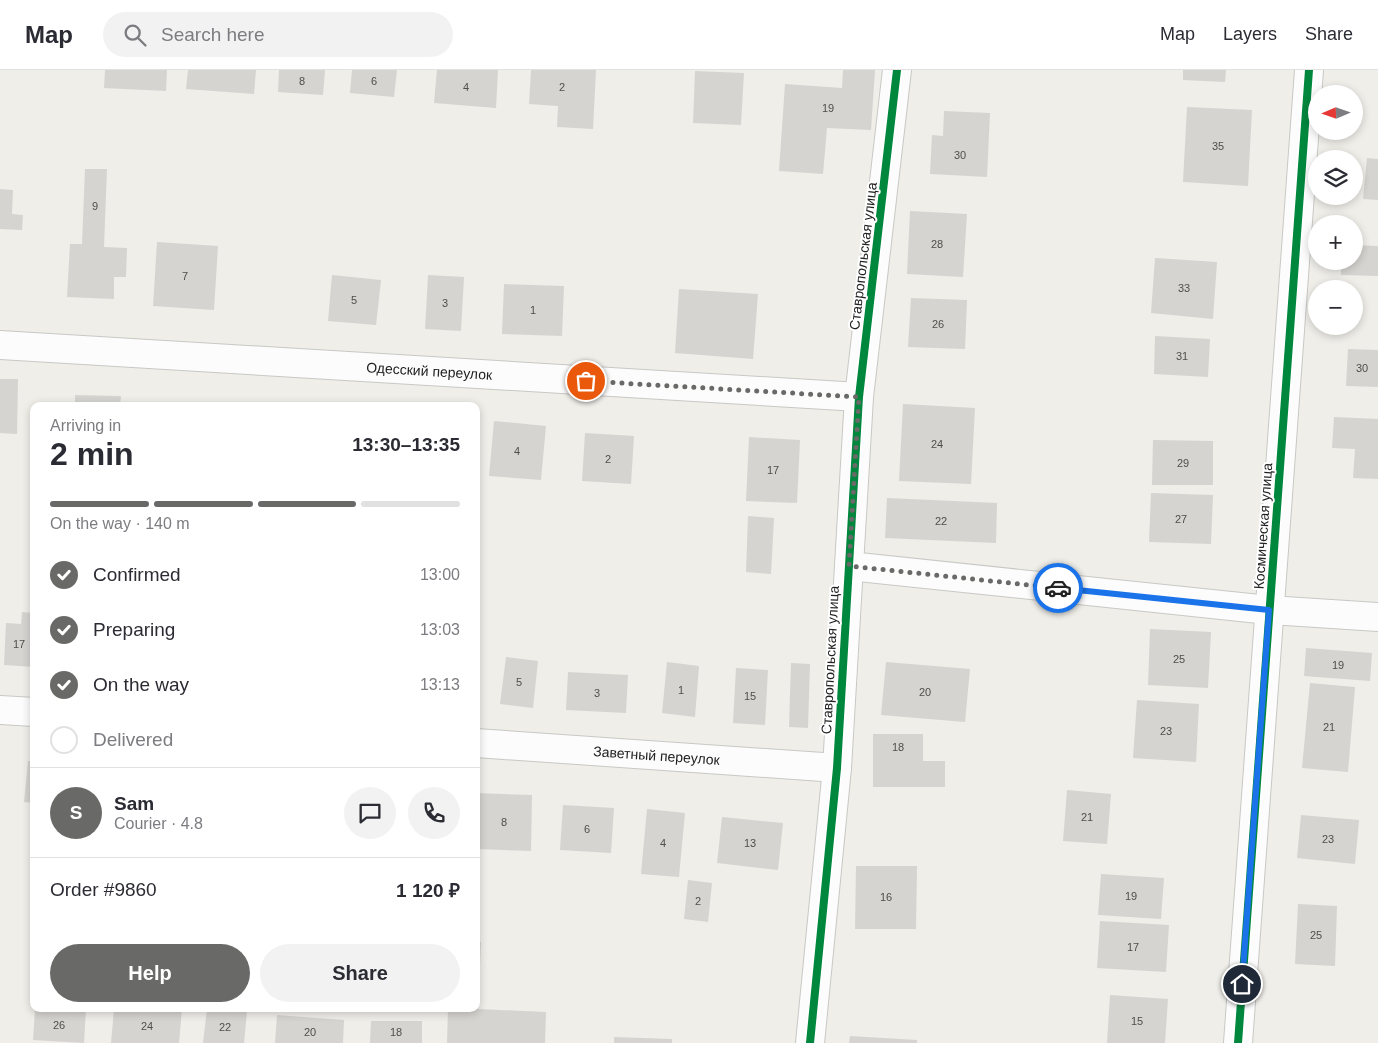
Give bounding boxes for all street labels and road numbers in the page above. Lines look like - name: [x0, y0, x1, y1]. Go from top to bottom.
- street label: Ставропольская улица: [846, 181, 880, 331]
- street label: Одесский переулок: [366, 359, 493, 383]
- street label: Космическая улица: [1251, 462, 1275, 590]
- street label: Ставропольская улица: [818, 585, 842, 735]
- street label: Заветный переулок: [593, 743, 721, 768]

